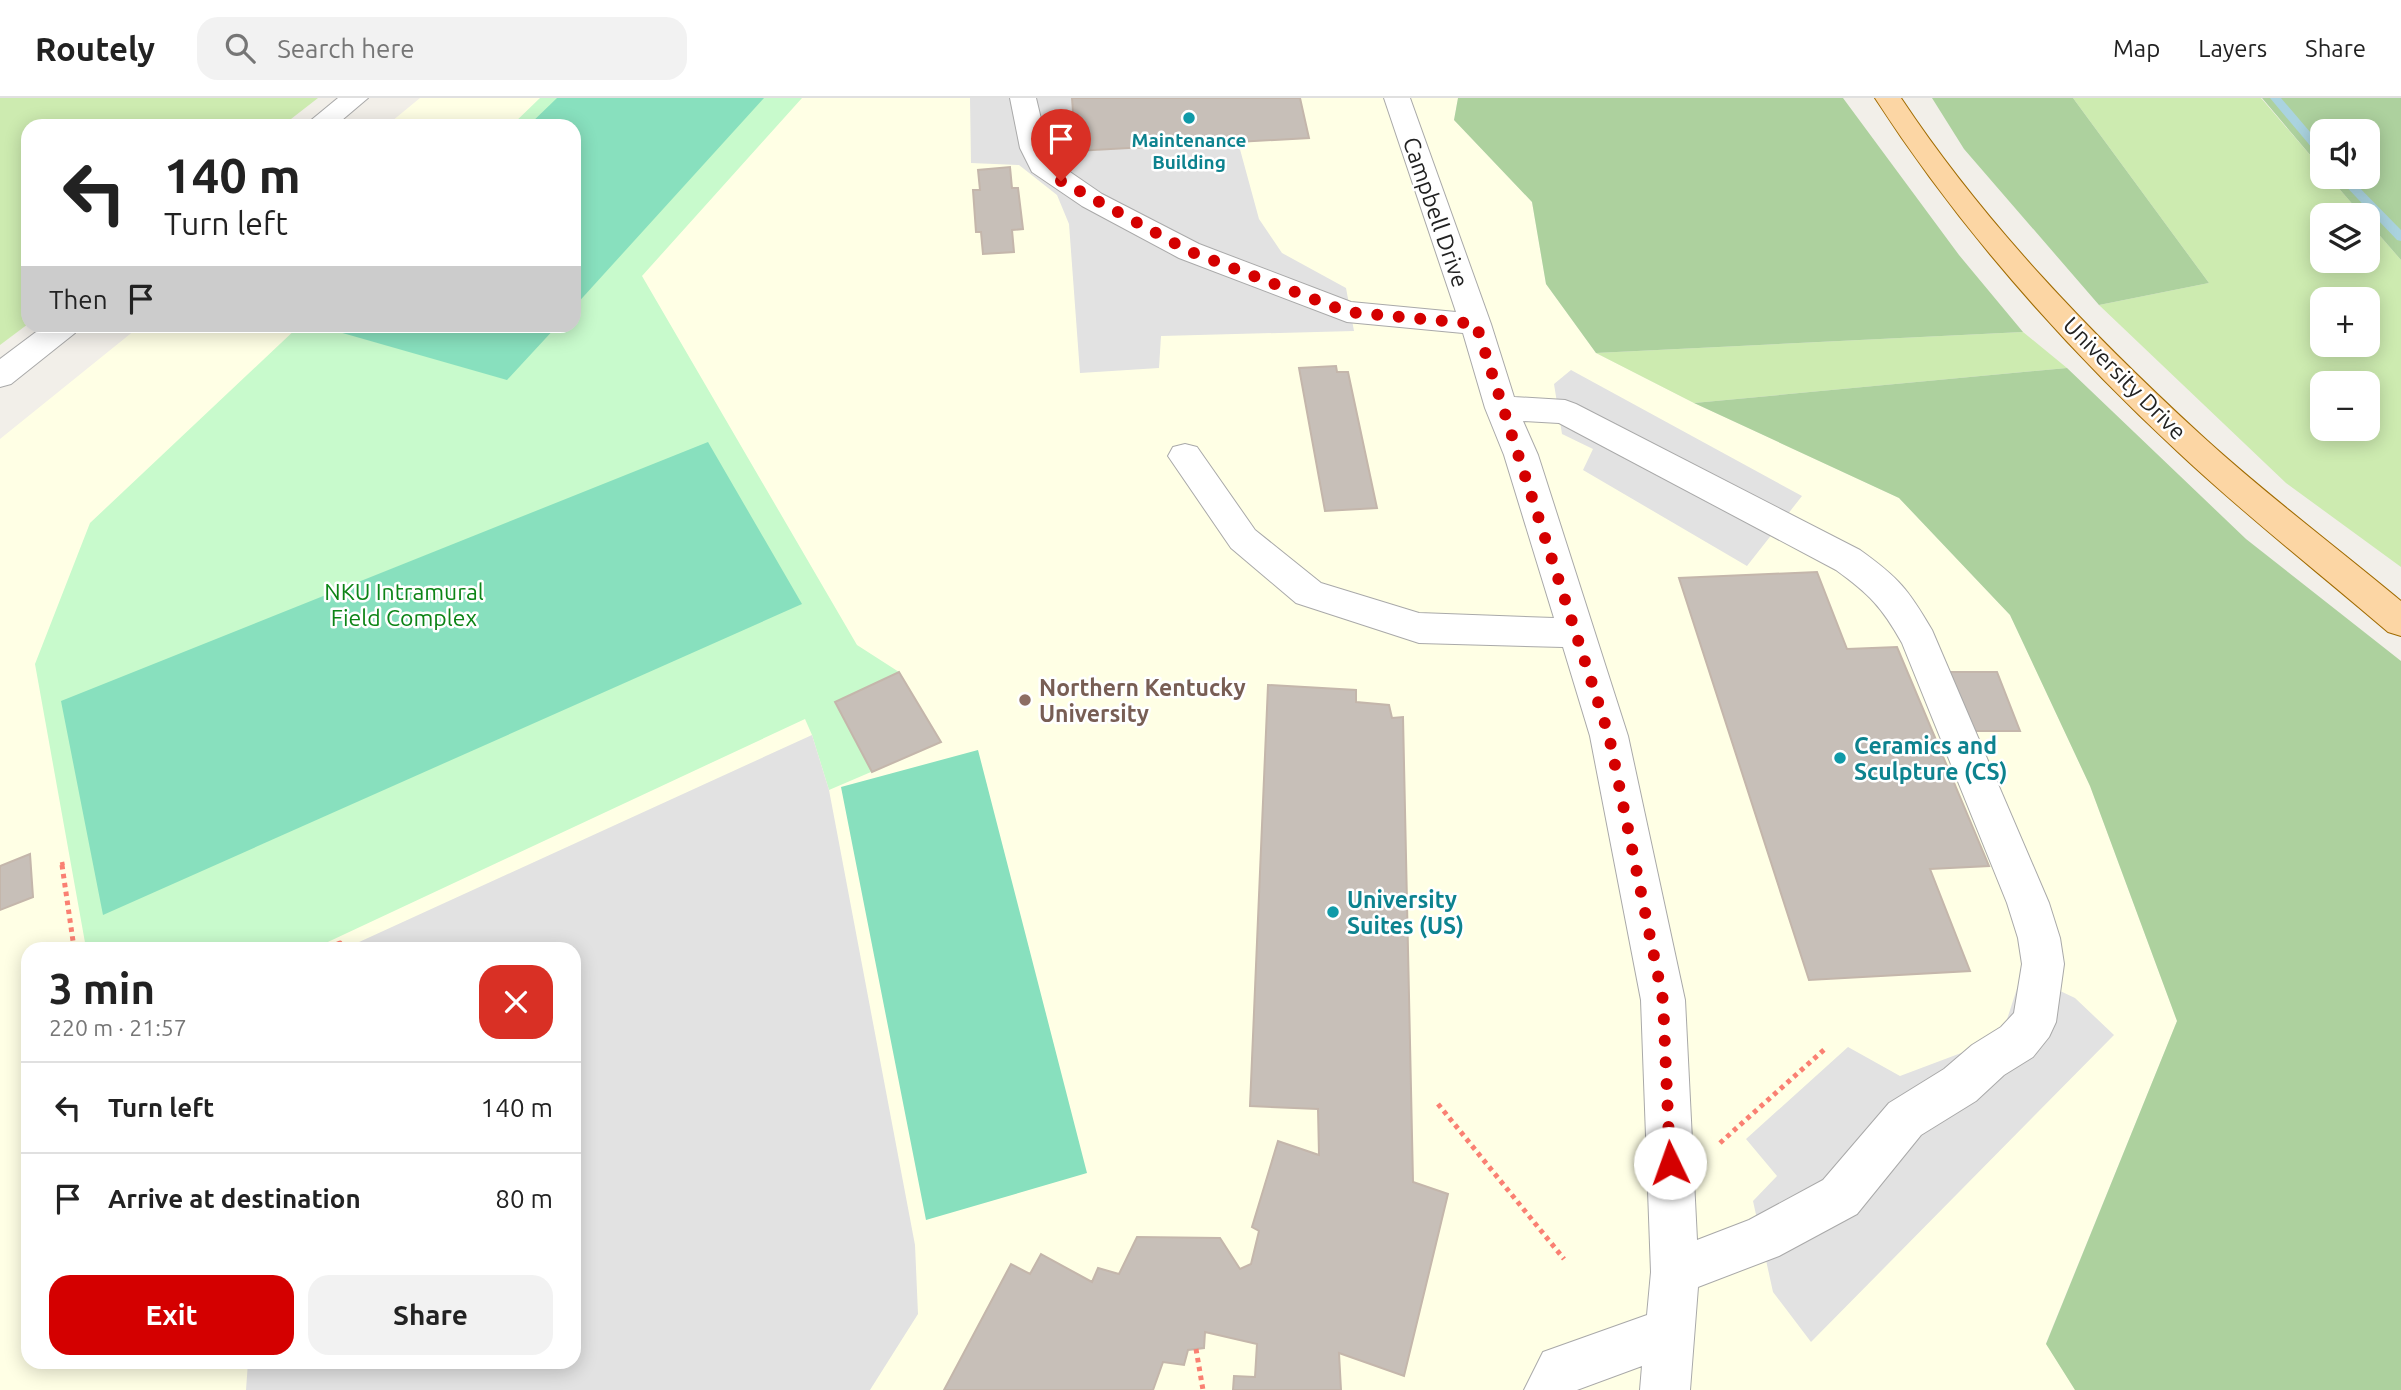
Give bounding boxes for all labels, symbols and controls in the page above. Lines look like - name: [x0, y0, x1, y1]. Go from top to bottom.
- search box: [197, 17, 687, 80]
- icon: search: [221, 29, 259, 67]
- text: Routely: [35, 30, 155, 67]
- text: Search here: [277, 34, 415, 63]
- text: Map: [2113, 35, 2160, 62]
- text: Layers: [2198, 35, 2267, 62]
- text: Share: [2305, 35, 2366, 62]
- pin: [1031, 109, 1091, 181]
- marker: Maintenance Building: [1181, 110, 1197, 126]
- map controls: [2310, 119, 2380, 441]
- button: sound: [2310, 119, 2380, 189]
- icon: arrive: [1042, 120, 1080, 158]
- place label: Maintenance Building: [1132, 129, 1247, 173]
- street label: Campbell Drive: [1399, 134, 1473, 290]
- icon: left: [49, 147, 140, 238]
- text: 140 m: [164, 147, 301, 202]
- button: layers: [2310, 203, 2380, 273]
- text: Turn left: [164, 205, 288, 241]
- icon: arrive: [122, 280, 160, 318]
- text: Then: [49, 285, 108, 314]
- button: +: [2310, 287, 2380, 357]
- street label: University Drive: [2059, 312, 2191, 444]
- button: −: [2310, 371, 2380, 441]
- park label: NKU Intramural Field Complex: [324, 579, 484, 630]
- place label: Northern Kentucky University: [1039, 675, 1246, 726]
- marker: Northern Kentucky University: [1017, 692, 1033, 708]
- place label: Ceramics and Sculpture (CS): [1854, 733, 2007, 785]
- marker: Ceramics and Sculpture (CS): [1832, 750, 1848, 766]
- place label: University Suites (US): [1347, 887, 1464, 939]
- marker: University Suites (US): [1325, 904, 1341, 920]
- text: 3 min: [49, 965, 155, 1012]
- button: close: [479, 965, 553, 1039]
- text: 220 m · 21:57: [49, 1015, 187, 1040]
- icon: left: [49, 1089, 87, 1127]
- text: Turn left: [108, 1093, 214, 1122]
- text: 140 m: [481, 1093, 553, 1122]
- position arrow: [1633, 1126, 1707, 1200]
- icon: arrive: [49, 1180, 87, 1218]
- text: Arrive at destination: [108, 1184, 361, 1213]
- text: 80 m: [495, 1184, 553, 1213]
- button: Exit: [49, 1275, 294, 1355]
- button: Share: [308, 1275, 553, 1355]

